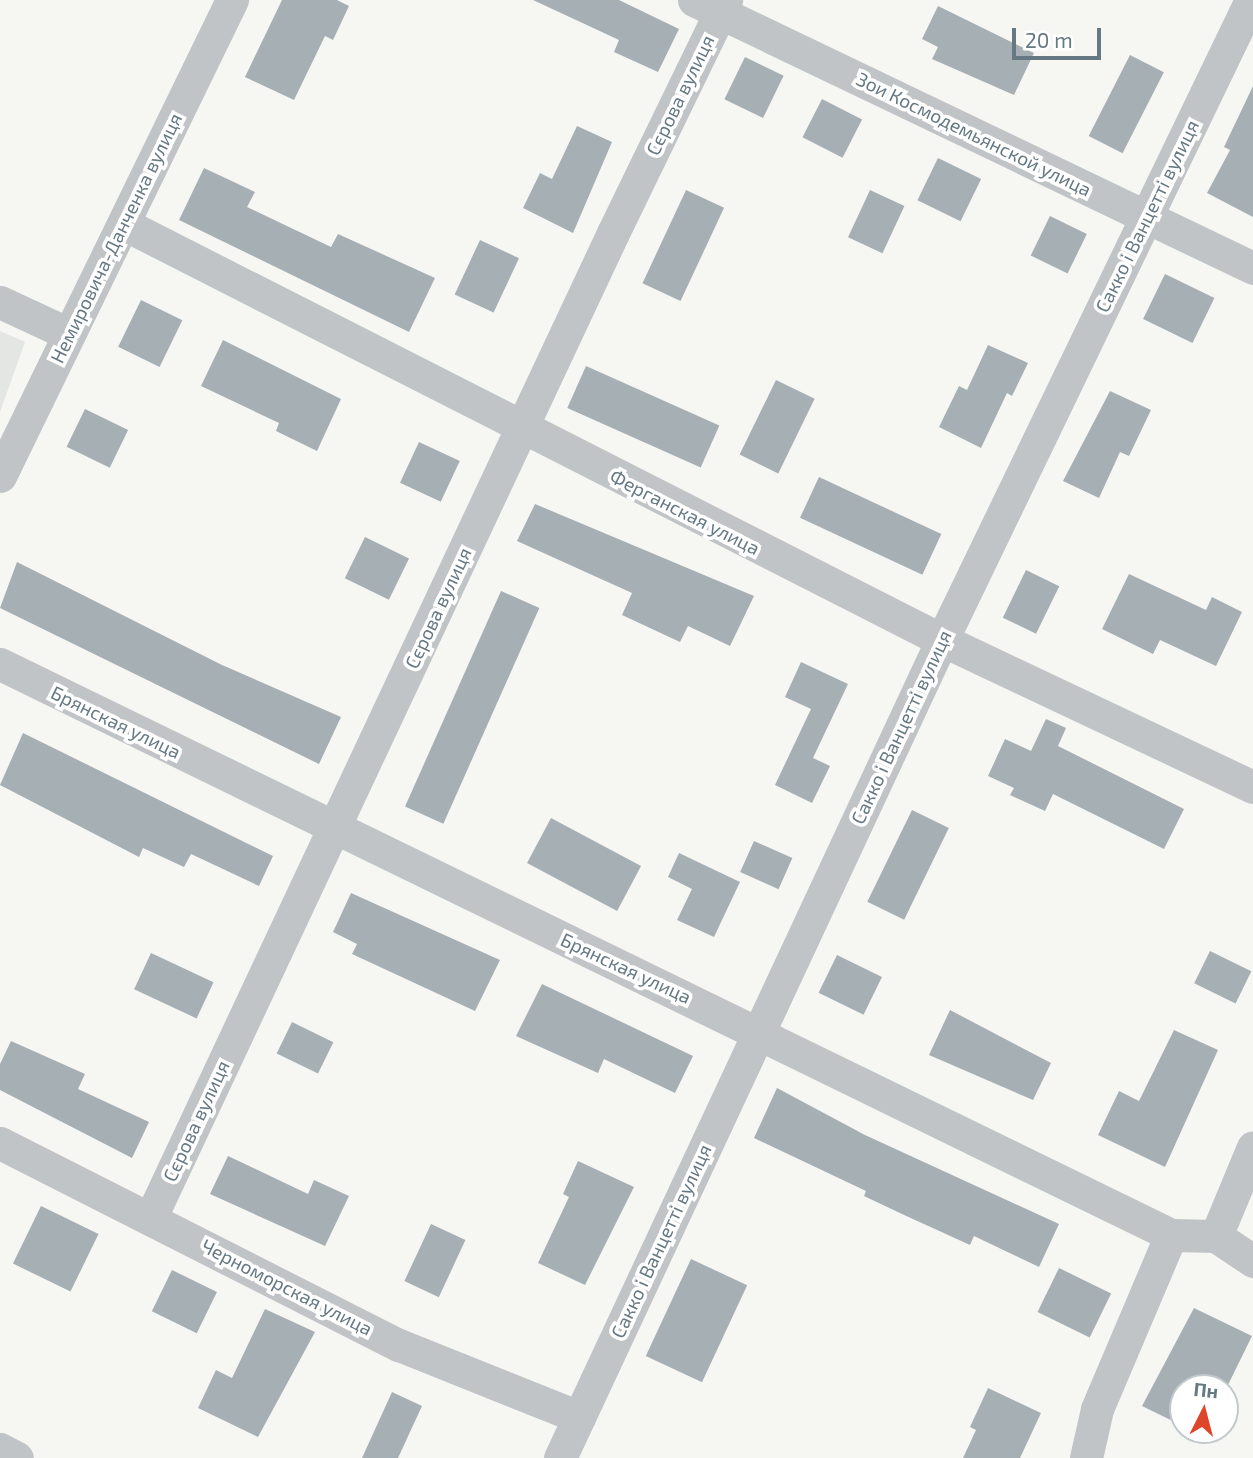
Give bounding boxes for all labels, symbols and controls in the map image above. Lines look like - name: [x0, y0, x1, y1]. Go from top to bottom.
- scale bar: [1015, 14, 1104, 58]
- text: 20 m: [1025, 27, 1073, 52]
- street label: Сєрова вулиця: [641, 31, 719, 159]
- street label: Зои Космодемьянской улица: [853, 67, 1095, 201]
- street label: Немировича-Данченка вулиця: [45, 109, 187, 367]
- street label: Сакко і Ванцетті вулиця: [1090, 116, 1204, 316]
- street label: Ферганская улица: [606, 464, 764, 560]
- street label: Сєрова вулиця: [400, 544, 476, 672]
- street label: Сакко і Ванцетті вулиця: [846, 627, 956, 827]
- street label: Брянская улица: [47, 681, 185, 763]
- street label: Брянская улица: [557, 928, 695, 1008]
- street label: Сєрова вулиця: [158, 1057, 234, 1185]
- street label: Сакко і Ванцетті вулиця: [606, 1141, 716, 1341]
- street label: Черноморская улица: [198, 1234, 376, 1340]
- north arrow: [1169, 1374, 1239, 1444]
- text: Пн: [1193, 1377, 1220, 1402]

